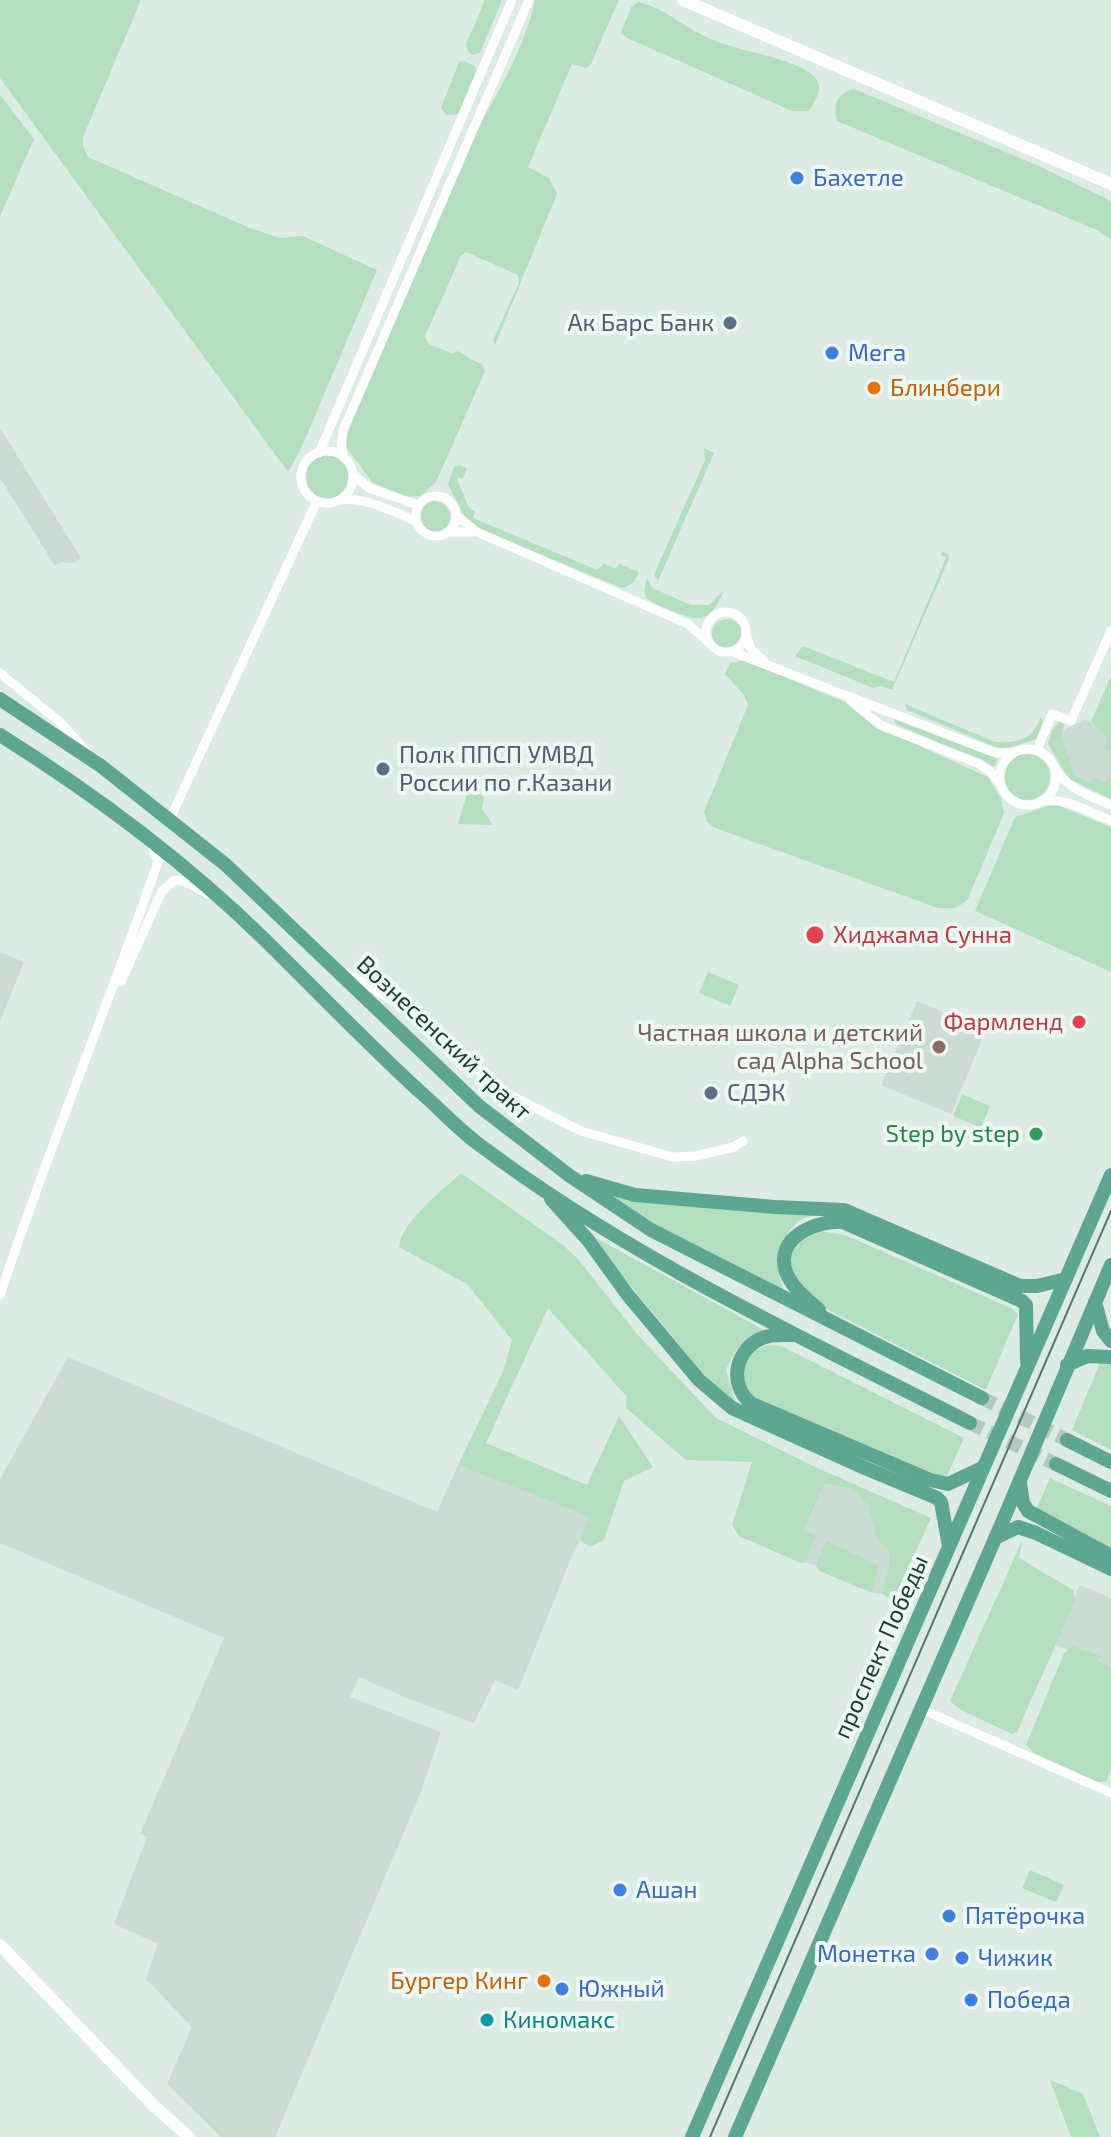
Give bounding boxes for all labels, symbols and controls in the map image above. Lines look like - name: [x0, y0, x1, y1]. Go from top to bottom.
- place label: Бахетле: [813, 164, 904, 192]
- marker: Бахетле: [788, 169, 806, 187]
- place label: Ак Барс Банк: [568, 309, 714, 337]
- marker: Ак Барс Банк: [721, 314, 739, 332]
- place label: Мега: [848, 339, 906, 367]
- marker: Мега: [823, 344, 841, 362]
- place label: Блинбери: [890, 374, 1001, 402]
- marker: Блинбери: [865, 379, 883, 397]
- place label: Полк ППСП УМВД России по г.Казани: [399, 741, 612, 797]
- marker: Полк ППСП УМВД России по г.Казани: [374, 760, 392, 778]
- place label: Хиджама Сунна: [833, 921, 1012, 949]
- marker: Хиджама Сунна: [804, 924, 826, 946]
- street label: Вознесенский тракт: [351, 950, 537, 1126]
- place label: Фармленд: [944, 1008, 1063, 1036]
- marker: Фармленд: [1070, 1013, 1088, 1031]
- place label: Частная школа и детский сад Alpha School: [638, 1019, 923, 1075]
- marker: Частная школа и детский сад Alpha School: [930, 1038, 948, 1056]
- place label: СДЭК: [727, 1079, 786, 1107]
- marker: СДЭК: [702, 1084, 720, 1102]
- place label: Step by step: [886, 1120, 1020, 1148]
- marker: Step by step: [1027, 1125, 1045, 1143]
- street label: проспект Победы: [828, 1551, 934, 1743]
- place label: Ашан: [636, 1876, 697, 1904]
- marker: Ашан: [611, 1881, 629, 1899]
- place label: Пятёрочка: [965, 1902, 1085, 1930]
- marker: Пятёрочка: [940, 1907, 958, 1925]
- place label: Монетка: [817, 1940, 916, 1968]
- place label: Чижик: [978, 1944, 1053, 1972]
- marker: Монетка: [923, 1945, 941, 1963]
- marker: Чижик: [953, 1949, 971, 1967]
- place label: Бургер Кинг: [390, 1967, 528, 1995]
- marker: Бургер Кинг: [535, 1972, 553, 1990]
- place label: Южный: [578, 1975, 665, 2003]
- marker: Южный: [553, 1980, 571, 1998]
- place label: Победа: [987, 1986, 1071, 2014]
- marker: Победа: [962, 1991, 980, 2009]
- place label: Киномакс: [503, 2006, 615, 2034]
- marker: Киномакс: [478, 2011, 496, 2029]

